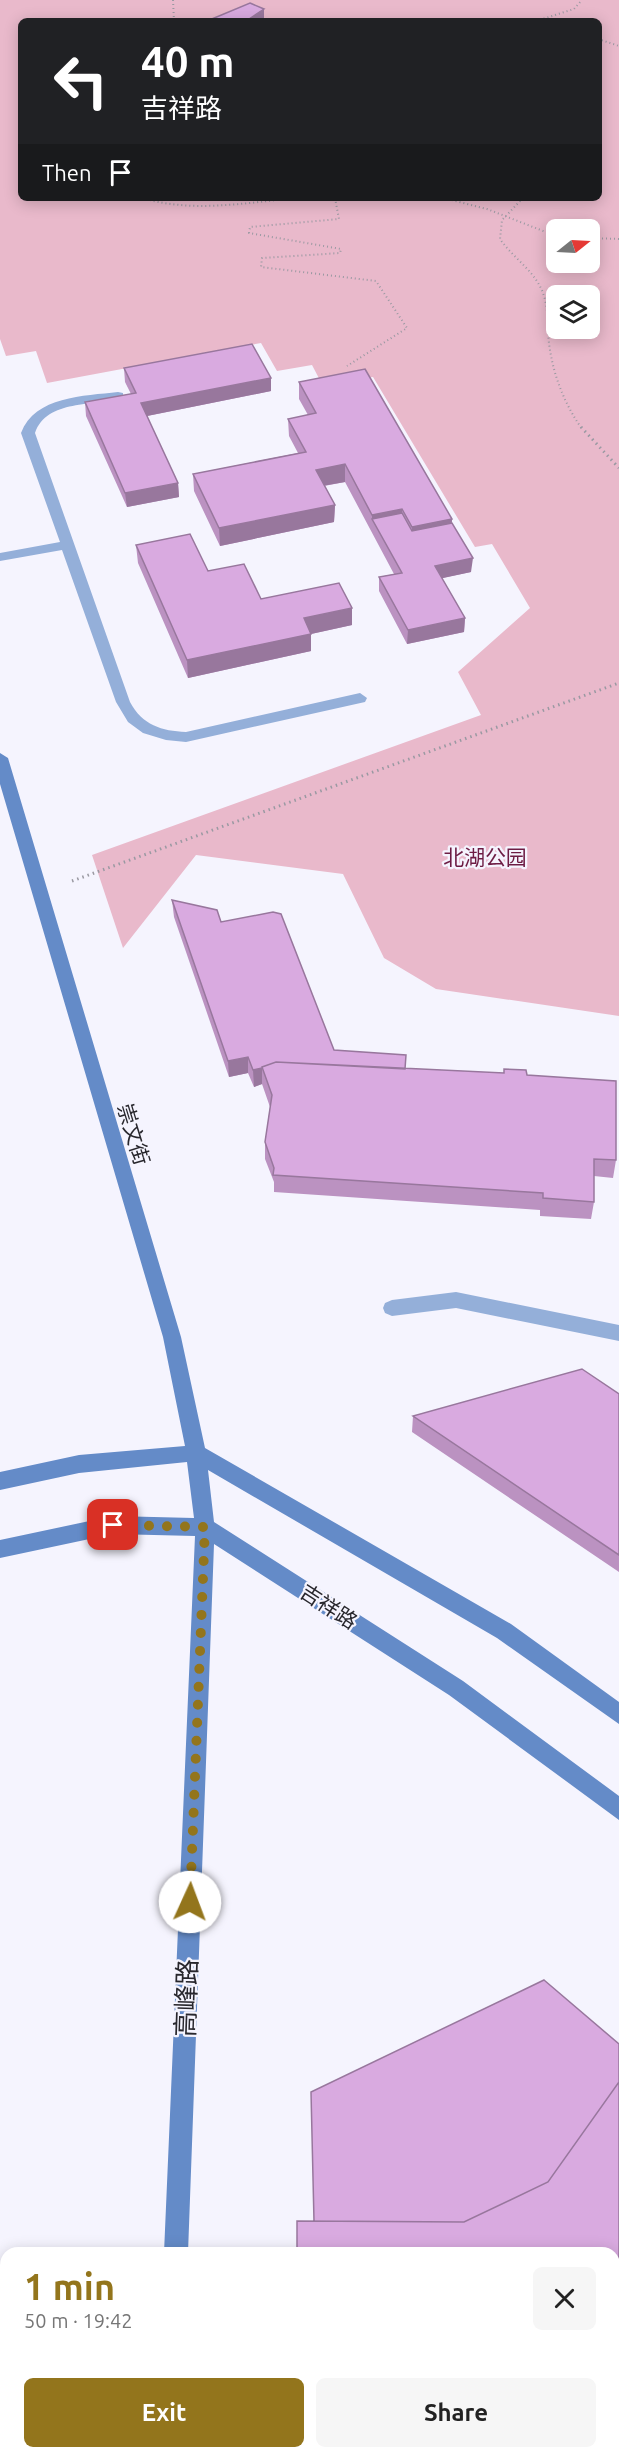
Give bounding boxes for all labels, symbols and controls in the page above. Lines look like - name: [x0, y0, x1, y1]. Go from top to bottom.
- text: 40 m: [141, 38, 235, 85]
- icon: left: [42, 42, 120, 120]
- text: 吉祥路: [141, 93, 222, 123]
- icon: arrive: [104, 156, 137, 189]
- text: Then: [42, 160, 92, 185]
- north arrow: [546, 219, 600, 273]
- map controls: [546, 219, 600, 339]
- button: layers: [546, 285, 600, 339]
- park label: 北湖公园: [443, 845, 527, 869]
- street label: 崇文街: [113, 1100, 155, 1168]
- pin: [87, 1499, 138, 1550]
- icon: arrive: [96, 1508, 129, 1541]
- street label: 吉祥路: [296, 1579, 362, 1633]
- position arrow: [158, 1870, 222, 1934]
- street label: 高峰路: [170, 1959, 202, 2037]
- text: 1 min: [24, 2266, 115, 2307]
- button: close: [533, 2267, 596, 2330]
- text: 50 m · 19:42: [24, 2309, 133, 2332]
- button: Exit: [24, 2378, 304, 2447]
- button: Share: [316, 2378, 596, 2447]

